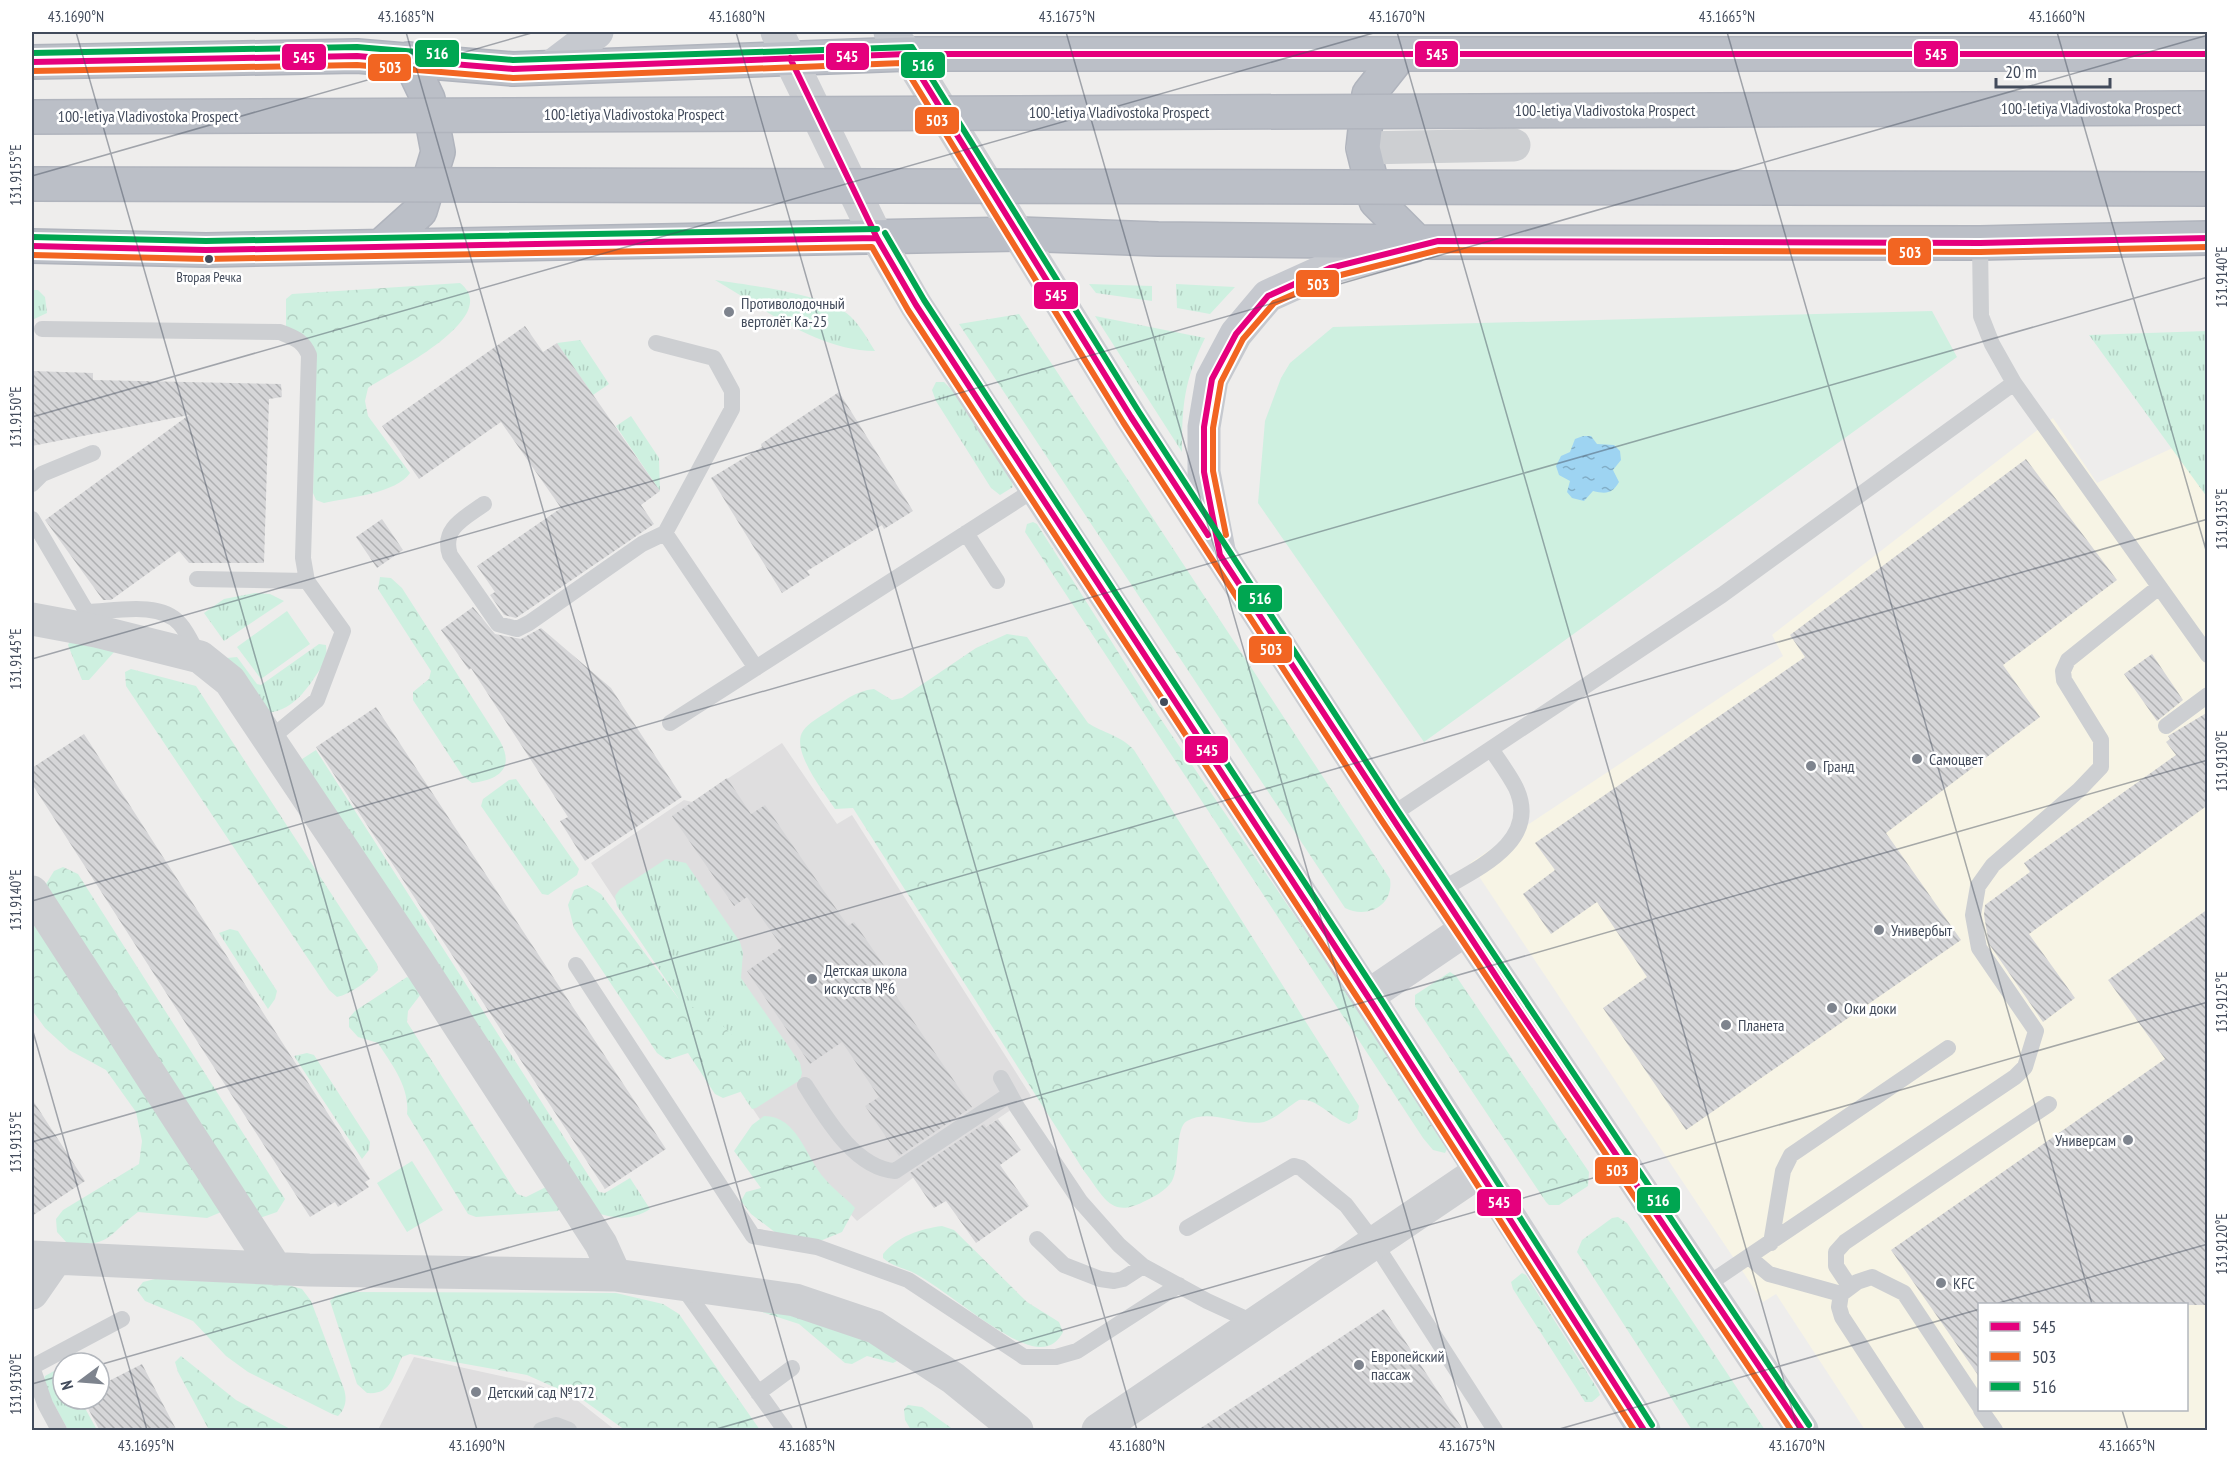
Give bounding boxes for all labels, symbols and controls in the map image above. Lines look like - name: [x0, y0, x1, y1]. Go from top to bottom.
- text: 43.1690°N: [48, 7, 104, 26]
- text: 43.1685°N: [378, 7, 434, 26]
- text: 43.1680°N: [709, 7, 765, 26]
- text: 43.1675°N: [1039, 7, 1095, 26]
- text: 43.1670°N: [1369, 7, 1425, 26]
- text: 43.1665°N: [1699, 7, 1755, 26]
- text: 43.1660°N: [2029, 7, 2085, 26]
- line badge: 516: [414, 39, 460, 68]
- line badge: 545: [1414, 40, 1459, 68]
- line badge: 545: [1913, 40, 1959, 68]
- line badge: 545: [825, 42, 870, 71]
- line badge: 545: [281, 43, 327, 71]
- text: 516: [426, 43, 449, 63]
- text: 545: [1426, 44, 1448, 64]
- text: 545: [1925, 44, 1947, 64]
- text: 545: [836, 46, 858, 66]
- text: 545: [293, 47, 315, 67]
- line badge: 516: [900, 51, 946, 79]
- scale bar: [1996, 51, 2110, 89]
- line badge: 503: [367, 53, 412, 82]
- text: 516: [912, 55, 935, 75]
- text: 503: [379, 57, 401, 77]
- text: 20 m: [2005, 60, 2037, 83]
- street label: 100-letiya Vladivostoka Prospect: [2001, 98, 2182, 118]
- street label: 100-letiya Vladivostoka Prospect: [1515, 100, 1696, 120]
- street label: 100-letiya Vladivostoka Prospect: [1029, 102, 1210, 122]
- street label: 100-letiya Vladivostoka Prospect: [544, 104, 725, 124]
- street label: 100-letiya Vladivostoka Prospect: [58, 106, 239, 126]
- line badge: 503: [914, 106, 960, 135]
- text: 503: [926, 110, 948, 130]
- text: 131.9155°E: [6, 144, 25, 206]
- line badge: 503: [1887, 237, 1932, 266]
- text: 503: [1899, 242, 1921, 262]
- text: 131.9140°E: [2212, 246, 2231, 308]
- marker: Вторая Речка: [203, 253, 215, 265]
- place label: Вторая Речка: [176, 268, 242, 286]
- line badge: 503: [1295, 269, 1340, 298]
- text: 503: [1307, 274, 1329, 294]
- line badge: 545: [1033, 281, 1079, 310]
- text: 545: [1045, 285, 1067, 305]
- place label: Противолодочный вертолёт Ка-25: [741, 293, 845, 331]
- marker: Противолодочный вертолёт Ка-25: [722, 305, 736, 319]
- text: 131.9150°E: [6, 386, 25, 448]
- text: 131.9135°E: [2212, 488, 2231, 550]
- line badge: 516: [1237, 584, 1283, 613]
- text: 516: [1249, 588, 1272, 608]
- text: 131.9145°E: [6, 628, 25, 690]
- line badge: 503: [1248, 635, 1293, 664]
- text: 503: [1260, 639, 1282, 659]
- unlabelled marker: [1158, 696, 1170, 708]
- text: 131.9130°E: [2212, 730, 2231, 792]
- line badge: 545: [1184, 735, 1229, 764]
- text: 545: [1196, 740, 1218, 760]
- place label: Самоцвет: [1929, 749, 1984, 769]
- marker: Самоцвет: [1910, 752, 1924, 766]
- place label: Гранд: [1823, 756, 1855, 776]
- marker: Гранд: [1804, 759, 1818, 773]
- text: 131.9140°E: [6, 869, 25, 931]
- place label: Универбыт: [1891, 920, 1953, 940]
- marker: Универбыт: [1872, 923, 1886, 937]
- place label: Детская школа искусств №6: [824, 960, 907, 998]
- text: 131.9125°E: [2212, 971, 2231, 1033]
- marker: Детская школа искусств №6: [805, 972, 819, 986]
- place label: Оки доки: [1844, 998, 1897, 1018]
- marker: Оки доки: [1825, 1001, 1839, 1015]
- place label: Планета: [1738, 1015, 1784, 1035]
- marker: Планета: [1719, 1018, 1733, 1032]
- text: 131.9135°E: [6, 1111, 25, 1173]
- place label: Универсам: [2055, 1130, 2116, 1150]
- marker: Универсам: [2121, 1133, 2135, 1147]
- line badge: 503: [1594, 1156, 1639, 1185]
- text: 503: [1606, 1160, 1628, 1180]
- line badge: 516: [1636, 1186, 1681, 1214]
- line badge: 545: [1476, 1188, 1522, 1217]
- text: 516: [1647, 1190, 1670, 1210]
- text: 545: [1488, 1192, 1510, 1212]
- text: 131.9120°E: [2212, 1213, 2231, 1275]
- place label: KFC: [1953, 1273, 1975, 1293]
- marker: KFC: [1934, 1276, 1948, 1290]
- legend: [1978, 1303, 2188, 1411]
- text: 545: [2032, 1315, 2056, 1338]
- text: 503: [2032, 1345, 2056, 1368]
- place label: Европейский пассаж: [1371, 1346, 1445, 1384]
- north arrow: [51, 1351, 111, 1411]
- text: 131.9130°E: [6, 1353, 25, 1415]
- marker: Европейский пассаж: [1352, 1358, 1366, 1372]
- text: 516: [2032, 1375, 2056, 1398]
- text: N: [56, 1378, 77, 1392]
- place label: Детский сад №172: [488, 1382, 595, 1402]
- marker: Детский сад №172: [469, 1385, 483, 1399]
- text: 43.1695°N: [118, 1436, 174, 1455]
- text: 43.1690°N: [449, 1436, 505, 1455]
- text: 43.1685°N: [779, 1436, 835, 1455]
- text: 43.1680°N: [1109, 1436, 1165, 1455]
- text: 43.1675°N: [1439, 1436, 1495, 1455]
- text: 43.1670°N: [1769, 1436, 1825, 1455]
- text: 43.1665°N: [2099, 1436, 2155, 1455]

